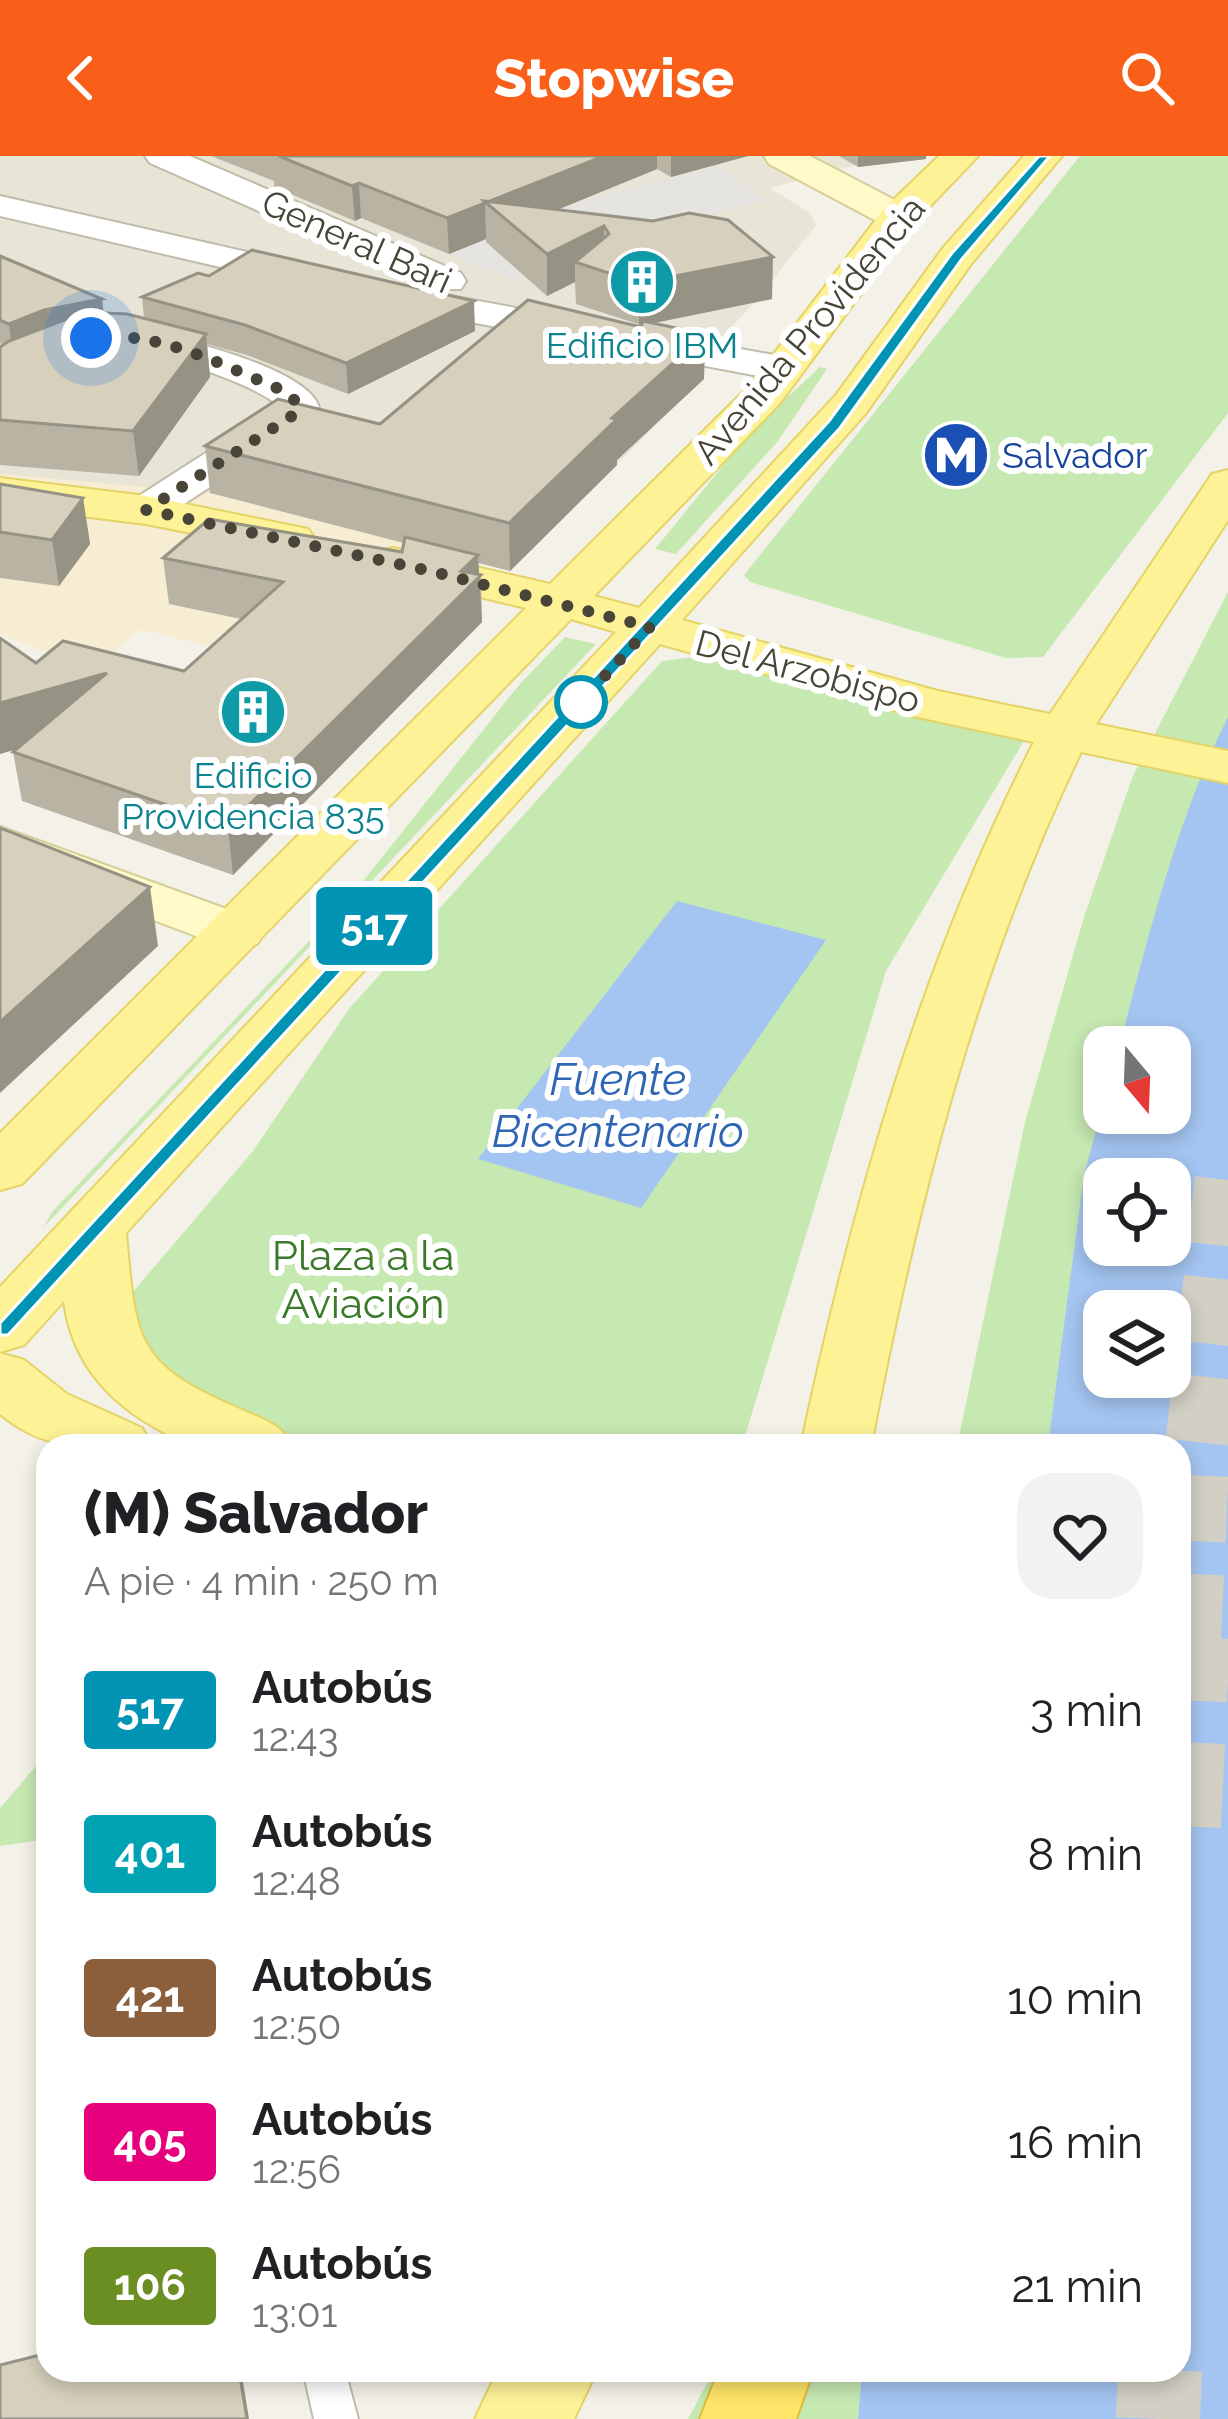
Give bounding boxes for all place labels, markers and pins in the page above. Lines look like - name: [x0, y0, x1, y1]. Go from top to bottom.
- building icon: Edificio IBM: [607, 247, 677, 317]
- place label: Edificio IBM: [546, 324, 738, 366]
- metro station icon: Salvador: [921, 420, 991, 490]
- place label: Salvador: [1002, 434, 1148, 476]
- building icon: Edificio Providencia 835: [218, 677, 288, 747]
- unlabelled marker: [556, 677, 606, 727]
- place label: Edificio Providencia 835: [121, 754, 385, 837]

